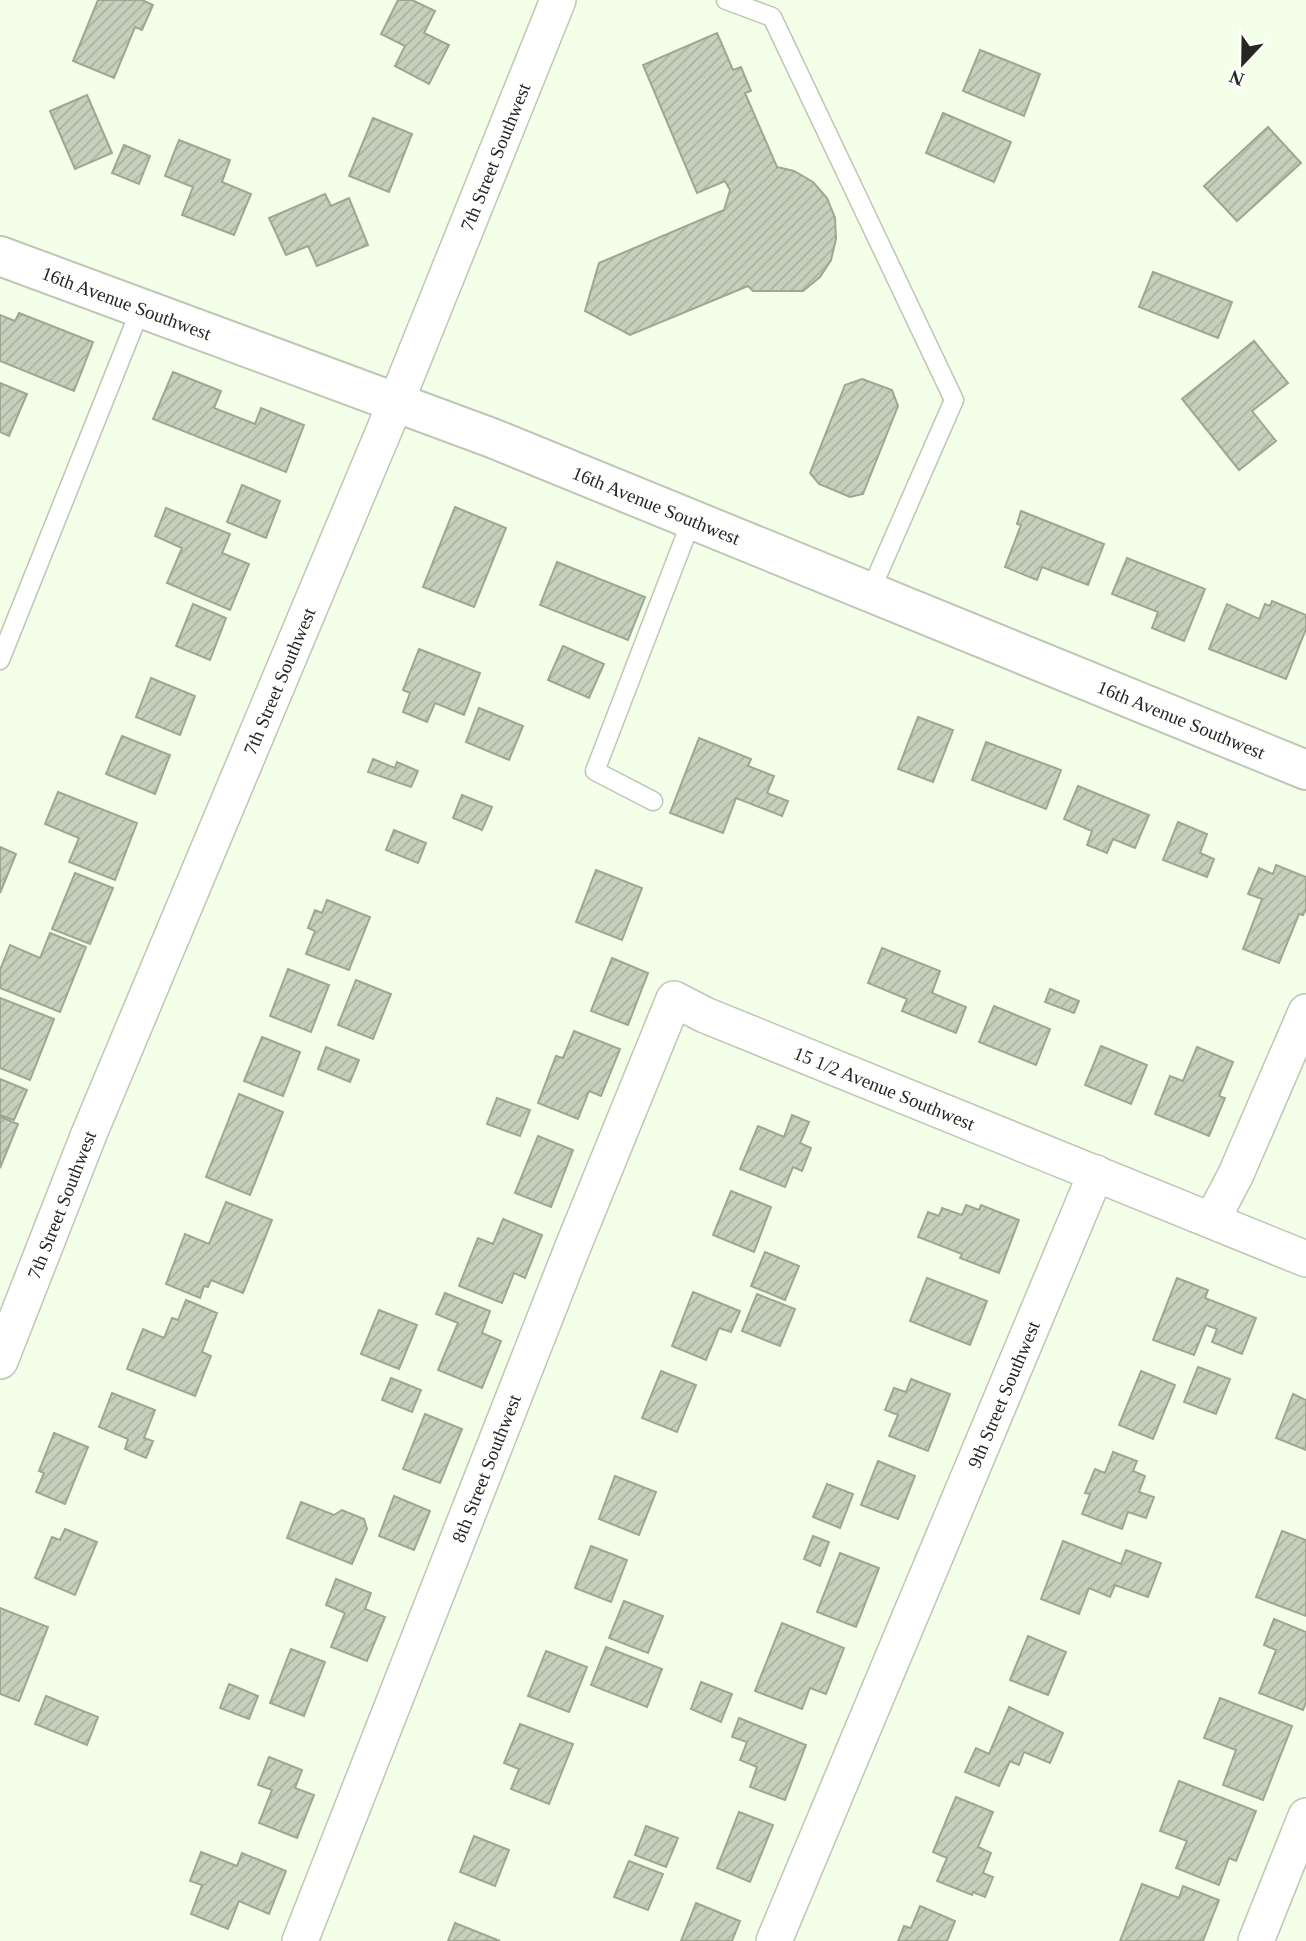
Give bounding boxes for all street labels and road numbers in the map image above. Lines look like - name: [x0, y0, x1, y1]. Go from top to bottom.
- street label: 7th Street Southwest: [456, 79, 535, 234]
- street label: 16th Avenue Southwest: [39, 262, 215, 344]
- street label: 16th Avenue Southwest: [569, 462, 744, 549]
- street label: 7th Street Southwest: [239, 604, 320, 758]
- street label: 16th Avenue Southwest: [1094, 676, 1269, 763]
- street label: 15 1/2 Avenue Southwest: [791, 1042, 978, 1135]
- street label: 7th Street Southwest: [23, 1127, 101, 1282]
- street label: 9th Street Southwest: [964, 1317, 1044, 1471]
- street label: 8th Street Southwest: [448, 1391, 525, 1545]

